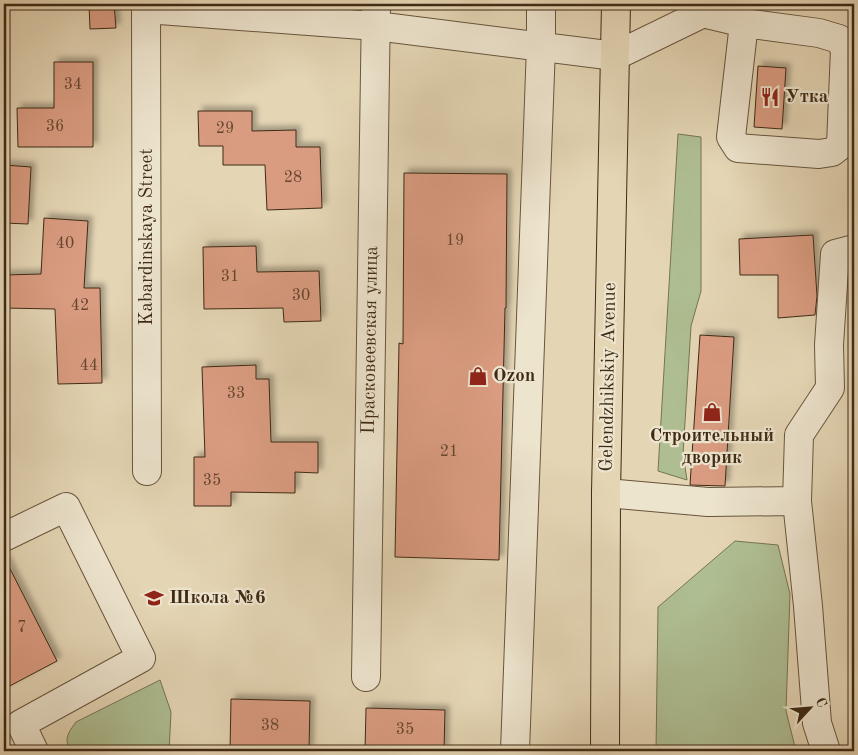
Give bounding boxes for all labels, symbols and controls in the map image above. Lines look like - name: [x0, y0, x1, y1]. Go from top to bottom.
- house number: 34: [64, 77, 82, 93]
- restaurant icon: Утка: [759, 86, 781, 108]
- place label: Утка: [785, 88, 829, 107]
- house number: 36: [46, 119, 64, 135]
- house number: 29: [216, 121, 234, 137]
- street label: Kabardinskaya Street: [138, 148, 157, 326]
- house number: 28: [284, 170, 302, 186]
- house number: 19: [446, 233, 464, 249]
- house number: 40: [56, 236, 74, 252]
- street label: Прасковеевская улица: [360, 245, 382, 434]
- house number: 31: [221, 269, 239, 285]
- street label: Gelendzhikskiy Avenue: [598, 282, 620, 472]
- house number: 30: [292, 288, 310, 304]
- house number: 42: [71, 298, 89, 314]
- house number: 44: [80, 358, 98, 374]
- shop icon: Ozon: [467, 365, 489, 387]
- place label: Ozon: [493, 367, 535, 386]
- house number: 33: [227, 386, 245, 402]
- shop icon: Строительный дворик: [701, 401, 723, 423]
- place label: Строительный дворик: [650, 427, 774, 468]
- house number: 21: [440, 444, 458, 460]
- house number: 35: [203, 473, 221, 489]
- school or university icon: Школа №6: [143, 587, 165, 609]
- place label: Школа №6: [169, 589, 266, 608]
- house number: 7: [17, 620, 27, 636]
- north arrow: [786, 682, 836, 732]
- text: С: [812, 696, 829, 710]
- house number: 38: [261, 718, 279, 734]
- house number: 35: [396, 722, 414, 738]

